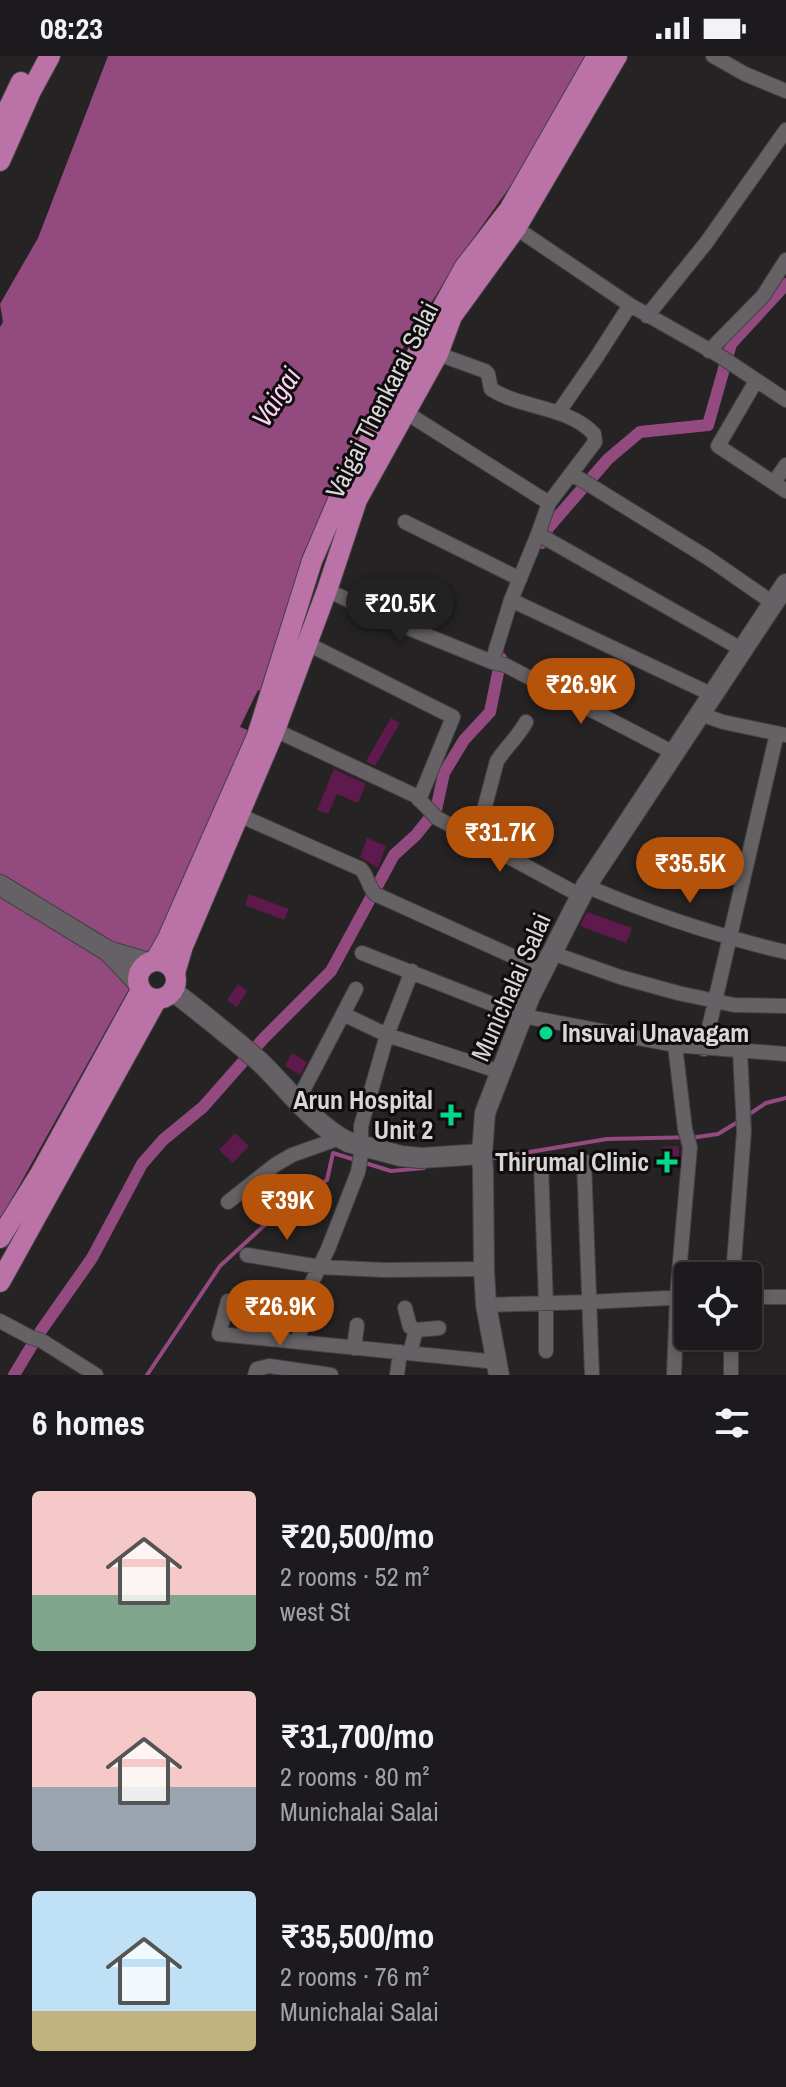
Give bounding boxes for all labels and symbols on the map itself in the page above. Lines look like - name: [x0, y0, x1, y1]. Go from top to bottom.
- street label: Vaigai Thenkarai Salai: [317, 296, 446, 504]
- water label: Vaigai: [243, 359, 310, 434]
- pin: ₹20.5K: [335, 577, 465, 645]
- pin: ₹26.9K: [516, 658, 646, 726]
- pin: ₹31.7K: [435, 806, 565, 874]
- pin: ₹35.5K: [625, 837, 755, 905]
- street label: Munichalai Salai: [462, 907, 559, 1066]
- place label: Insuvai Unavagam: [562, 1015, 749, 1050]
- marker: Insuvai Unavagam: [537, 1024, 555, 1042]
- place label: Arun Hospital Unit 2: [293, 1082, 433, 1147]
- marker: Arun Hospital Unit 2: [440, 1104, 462, 1126]
- place label: Thirumal Clinic: [495, 1144, 649, 1179]
- marker: Thirumal Clinic: [656, 1151, 678, 1173]
- pin: ₹39K: [240, 1174, 334, 1242]
- pin: ₹26.9K: [215, 1280, 345, 1348]

